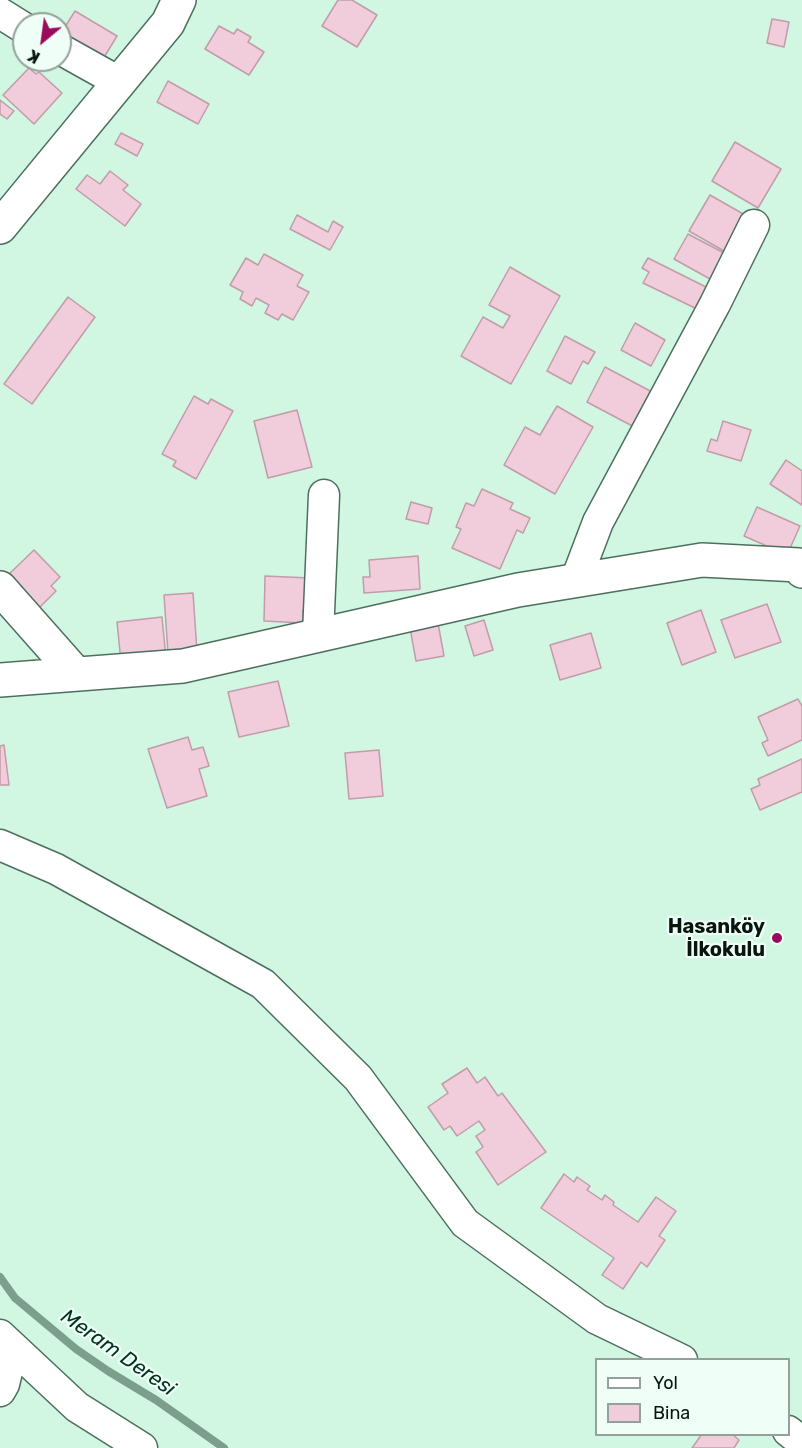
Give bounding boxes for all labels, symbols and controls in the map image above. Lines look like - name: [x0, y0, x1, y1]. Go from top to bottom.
- north arrow: [12, 12, 72, 72]
- text: K: [25, 46, 43, 67]
- place label: Hasanköy İlkokulu: [668, 915, 765, 962]
- marker: Hasanköy İlkokulu: [770, 931, 784, 945]
- water label: Meram Deresi: [56, 1304, 180, 1402]
- legend: [595, 1358, 790, 1436]
- text: Yol: [653, 1372, 678, 1394]
- text: Bina: [653, 1402, 690, 1424]

